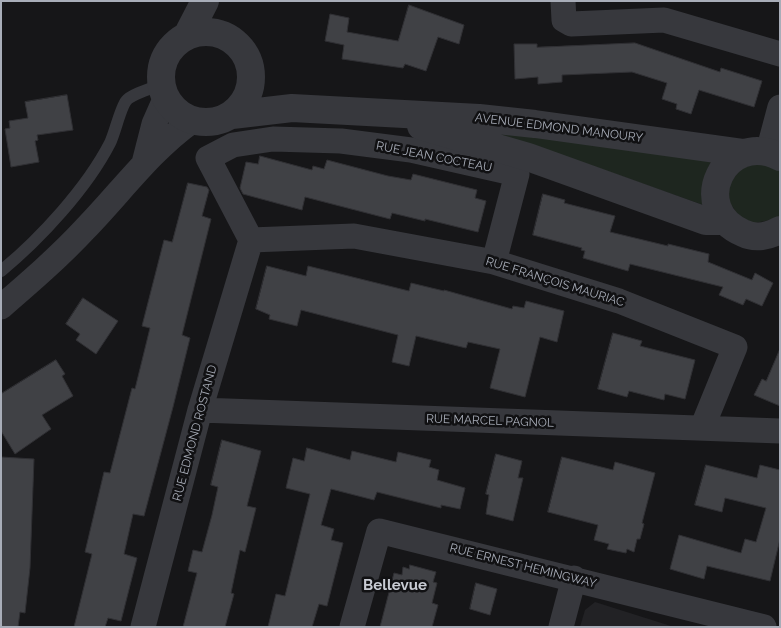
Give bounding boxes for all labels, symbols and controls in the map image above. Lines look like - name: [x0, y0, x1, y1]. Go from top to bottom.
- street label: AVENUE EDMOND MANOURY: [474, 111, 644, 145]
- street label: RUE JEAN COCTEAU: [375, 139, 493, 175]
- street label: RUE FRANÇOIS MAURIAC: [484, 254, 626, 310]
- street label: RUE EDMOND ROSTAND: [170, 363, 220, 503]
- street label: RUE MARCEL PAGNOL: [426, 412, 554, 430]
- street label: RUE ERNEST HEMINGWAY: [448, 541, 598, 591]
- district label: Bellevue: [363, 576, 427, 594]

